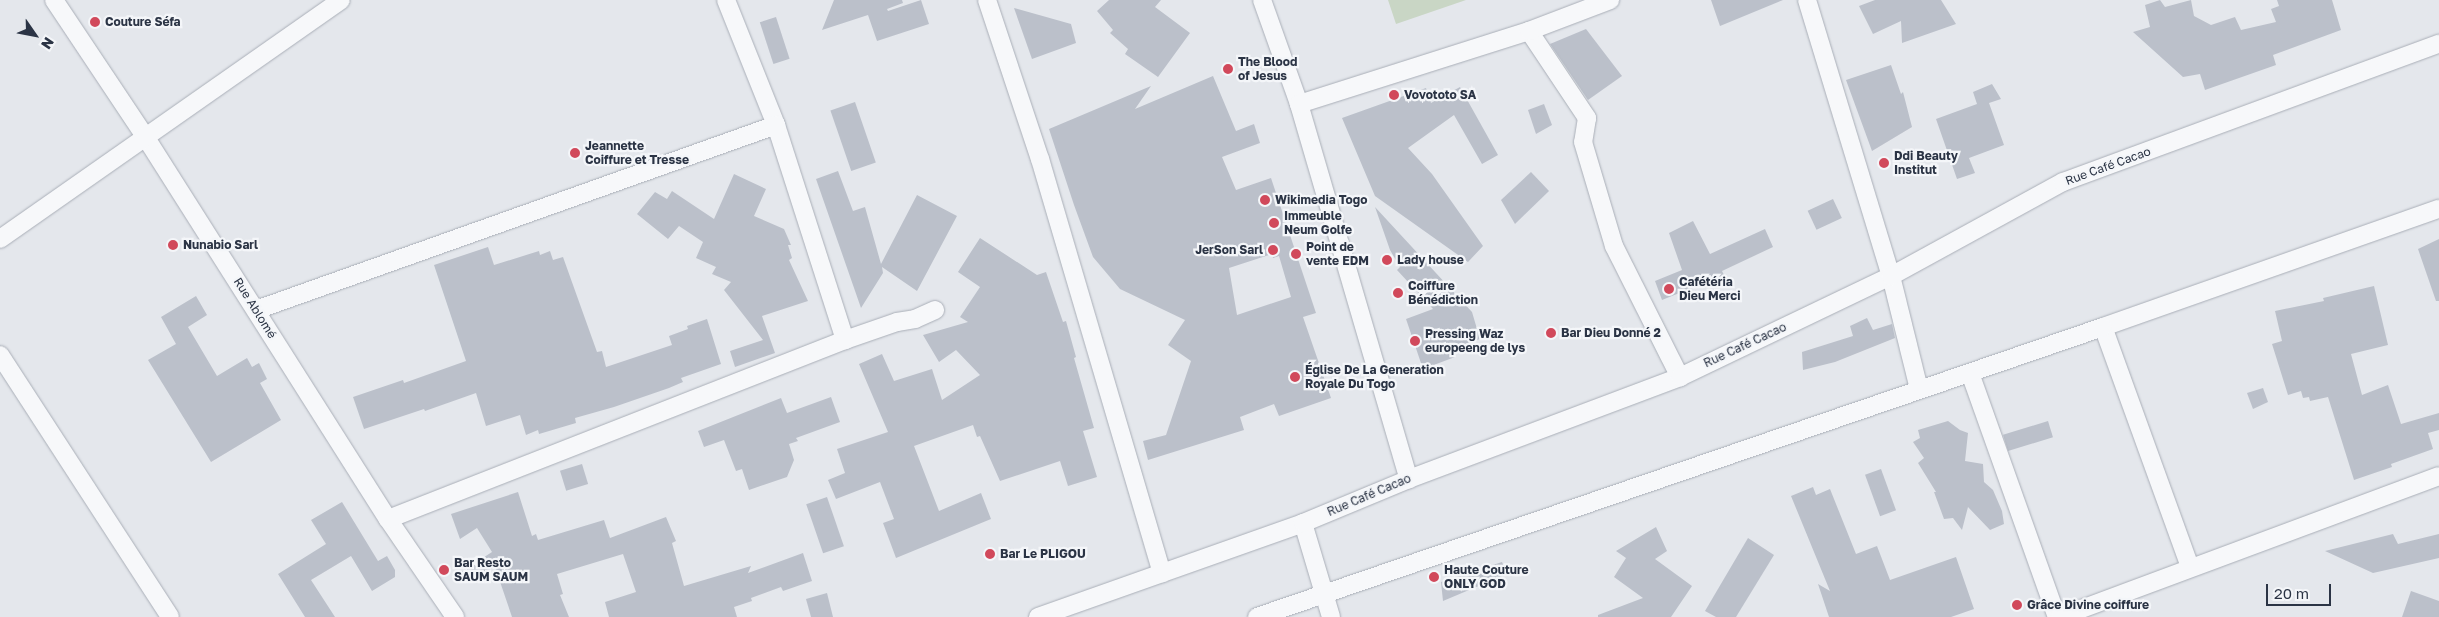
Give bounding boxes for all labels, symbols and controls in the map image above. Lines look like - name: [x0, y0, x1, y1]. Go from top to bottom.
- north arrow: [10, 10, 60, 60]
- place label: Couture Séfa: [105, 15, 181, 29]
- marker: Couture Séfa: [89, 16, 101, 28]
- text: N: [38, 34, 58, 53]
- place label: The Blood of Jesus: [1238, 55, 1297, 83]
- marker: The Blood of Jesus: [1222, 63, 1234, 75]
- place label: Vovototo SA: [1404, 88, 1476, 102]
- marker: Vovototo SA: [1388, 89, 1400, 101]
- place label: Jeannette Coiffure et Tresse: [585, 139, 689, 167]
- street label: Rue Café Cacao: [2063, 144, 2153, 188]
- marker: Jeannette Coiffure et Tresse: [569, 147, 581, 159]
- place label: Ddi Beauty Institut: [1894, 149, 1958, 177]
- marker: Ddi Beauty Institut: [1878, 157, 1890, 169]
- place label: Wikimedia Togo: [1275, 193, 1367, 207]
- marker: Wikimedia Togo: [1259, 194, 1271, 206]
- place label: Immeuble Neum Golfe: [1284, 209, 1352, 237]
- marker: Immeuble Neum Golfe: [1268, 217, 1280, 229]
- place label: Nunabio Sarl: [183, 238, 258, 252]
- marker: Nunabio Sarl: [167, 239, 179, 251]
- place label: Point de vente EDM: [1306, 240, 1369, 268]
- place label: JerSon Sarl: [1195, 243, 1263, 257]
- marker: JerSon Sarl: [1267, 244, 1279, 256]
- marker: Point de vente EDM: [1290, 248, 1302, 260]
- place label: Lady house: [1397, 253, 1464, 267]
- marker: Lady house: [1381, 254, 1393, 266]
- street label: Rue Ablomé: [231, 275, 279, 341]
- place label: Cafétéria Dieu Merci: [1679, 275, 1741, 303]
- place label: Coiffure Bénédiction: [1408, 279, 1478, 307]
- marker: Cafétéria Dieu Merci: [1663, 283, 1675, 295]
- marker: Coiffure Bénédiction: [1392, 287, 1404, 299]
- street label: Rue Café Cacao: [1701, 320, 1789, 370]
- place label: Bar Dieu Donné 2: [1561, 326, 1661, 340]
- place label: Pressing Waz europeeng de lys: [1425, 327, 1525, 355]
- marker: Bar Dieu Donné 2: [1545, 327, 1557, 339]
- marker: Pressing Waz europeeng de lys: [1409, 335, 1421, 347]
- place label: Église De La Generation Royale Du Togo: [1305, 363, 1444, 391]
- marker: Église De La Generation Royale Du Togo: [1289, 371, 1301, 383]
- street label: Rue Café Cacao: [1325, 471, 1413, 519]
- place label: Bar Le PLIGOU: [1000, 547, 1086, 561]
- marker: Bar Le PLIGOU: [984, 548, 996, 560]
- place label: Bar Resto SAUM SAUM: [454, 556, 528, 584]
- place label: Haute Couture ONLY GOD: [1444, 563, 1528, 591]
- marker: Bar Resto SAUM SAUM: [438, 564, 450, 576]
- marker: Haute Couture ONLY GOD: [1428, 571, 1440, 583]
- scale bar: [2269, 574, 2334, 606]
- text: 20 m: [2274, 584, 2309, 602]
- place label: Grâce Divine coiffure: [2027, 598, 2149, 612]
- marker: Grâce Divine coiffure: [2011, 599, 2023, 611]

